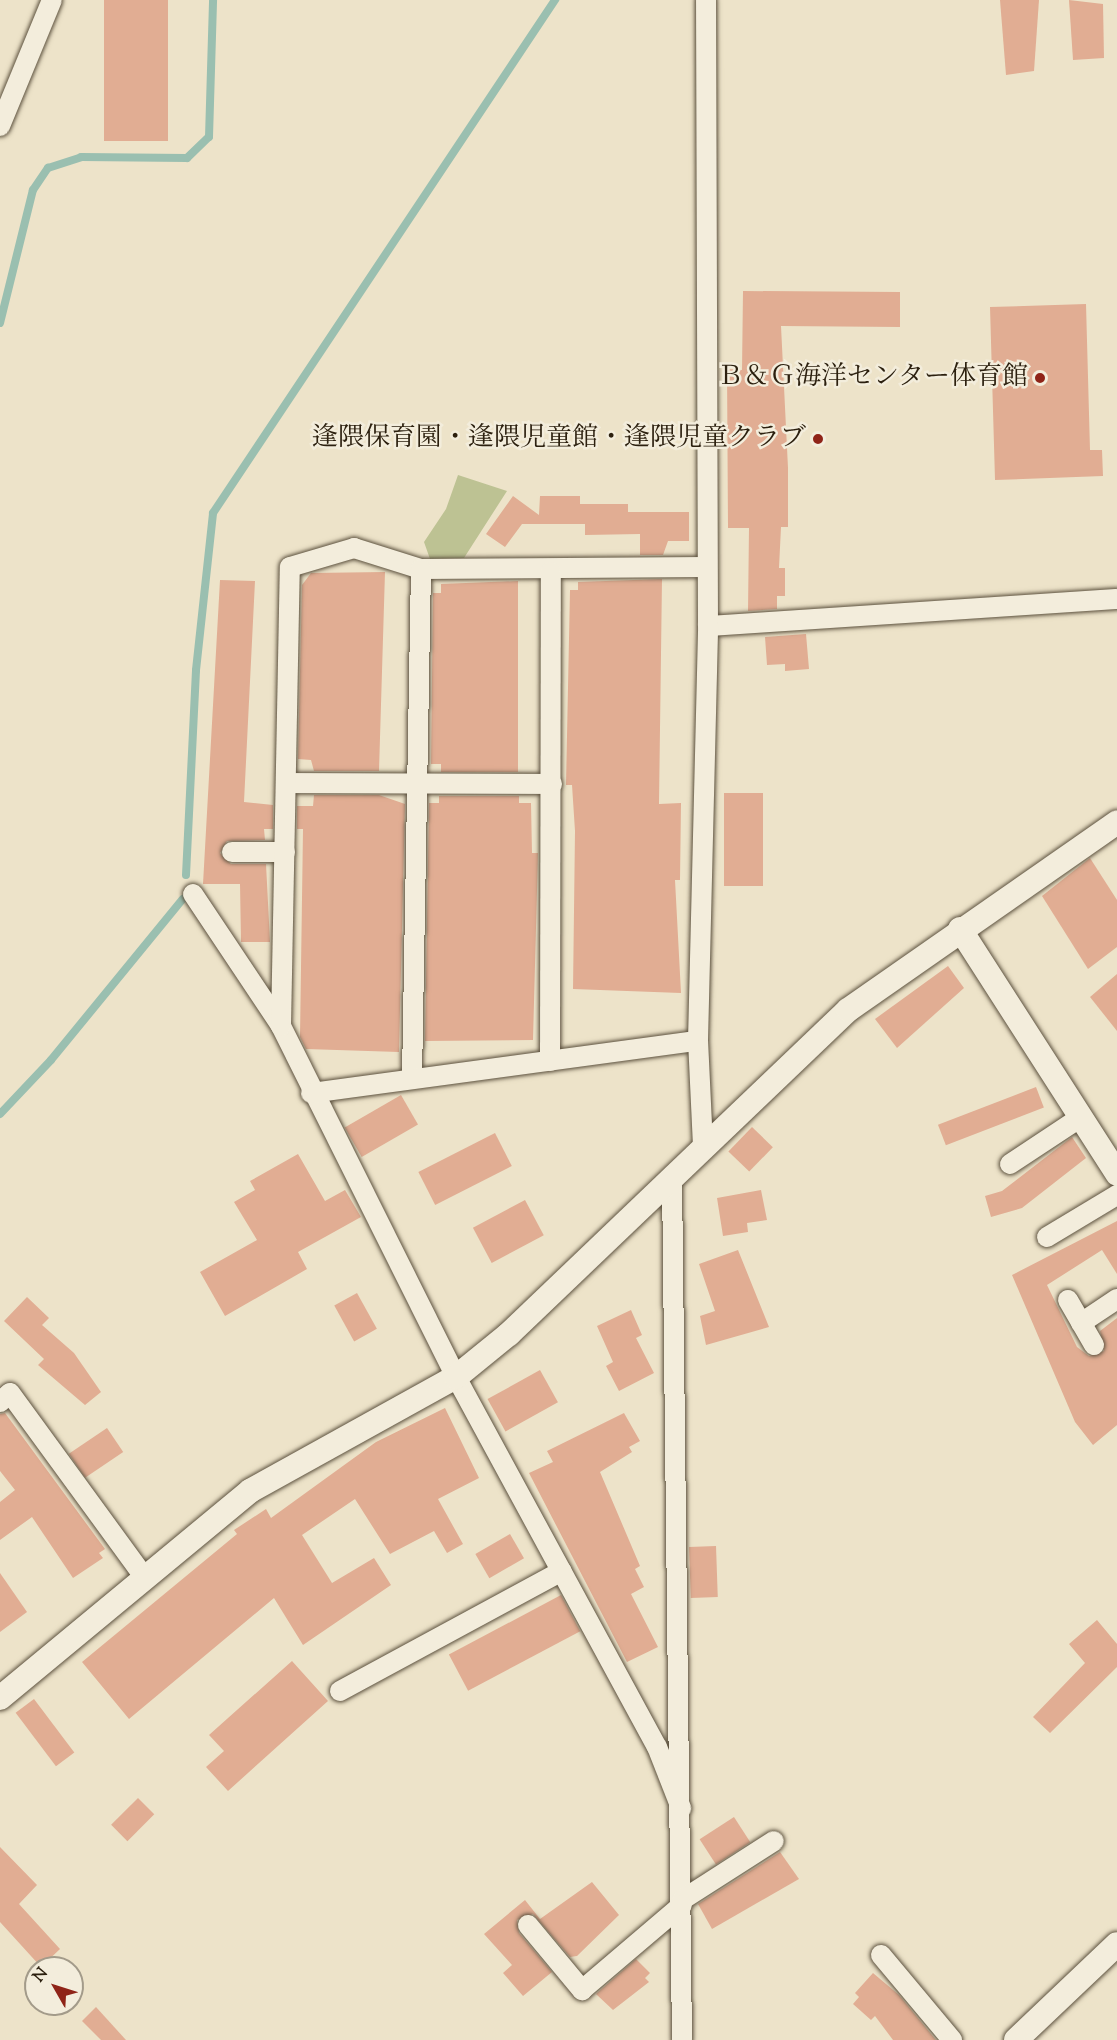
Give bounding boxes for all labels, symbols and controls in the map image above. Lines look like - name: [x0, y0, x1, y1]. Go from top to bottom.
- place label: Ｂ＆Ｇ海洋センター体育館: [716, 362, 1028, 394]
- marker: Ｂ＆Ｇ海洋センター体育館: [1033, 371, 1047, 385]
- place label: 逢隈保育園・逢隈児童館・逢隈児童クラブ: [312, 423, 806, 455]
- marker: 逢隈保育園・逢隈児童館・逢隈児童クラブ: [811, 432, 825, 446]
- north arrow: [24, 1956, 84, 2016]
- text: N: [28, 1963, 54, 1988]

